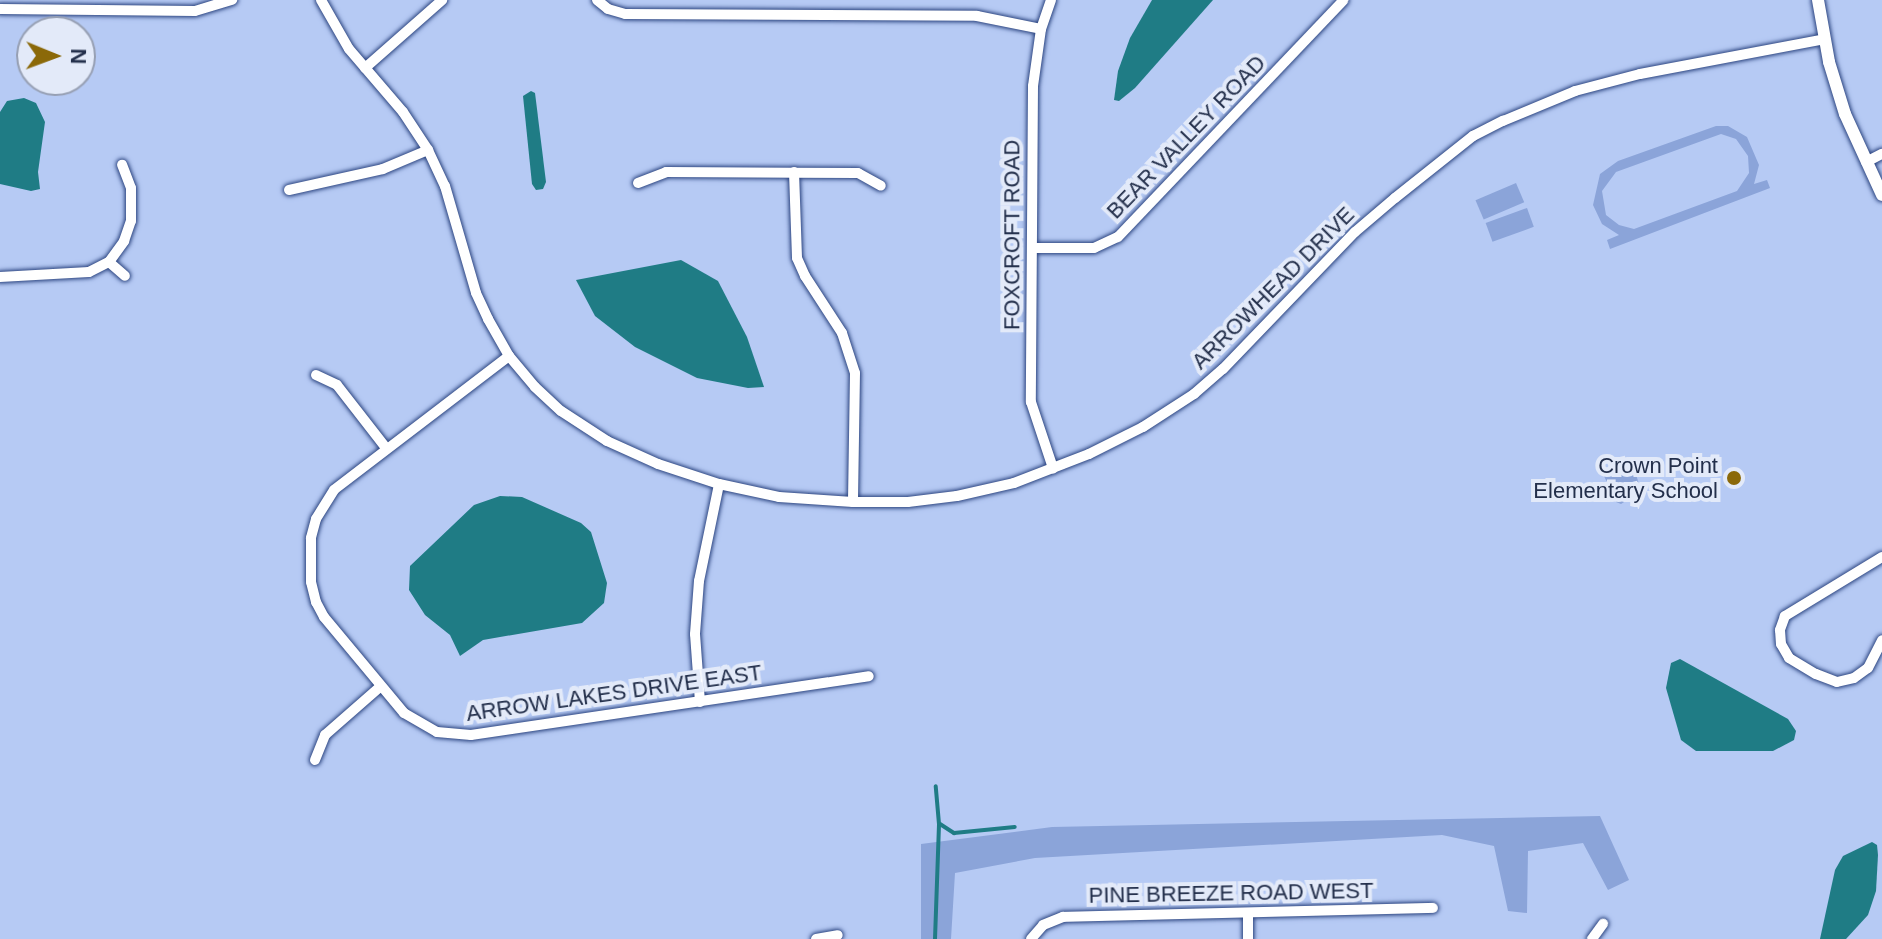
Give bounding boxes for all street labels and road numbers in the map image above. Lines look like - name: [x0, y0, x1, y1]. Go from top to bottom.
- street label: BEAR VALLEY ROAD: [1101, 50, 1271, 224]
- street label: FOXCROFT ROAD: [999, 140, 1025, 330]
- street label: ARROWHEAD DRIVE: [1186, 201, 1360, 375]
- street label: ARROW LAKES DRIVE EAST: [464, 659, 764, 727]
- street label: PINE BREEZE ROAD WEST: [1088, 877, 1374, 909]

